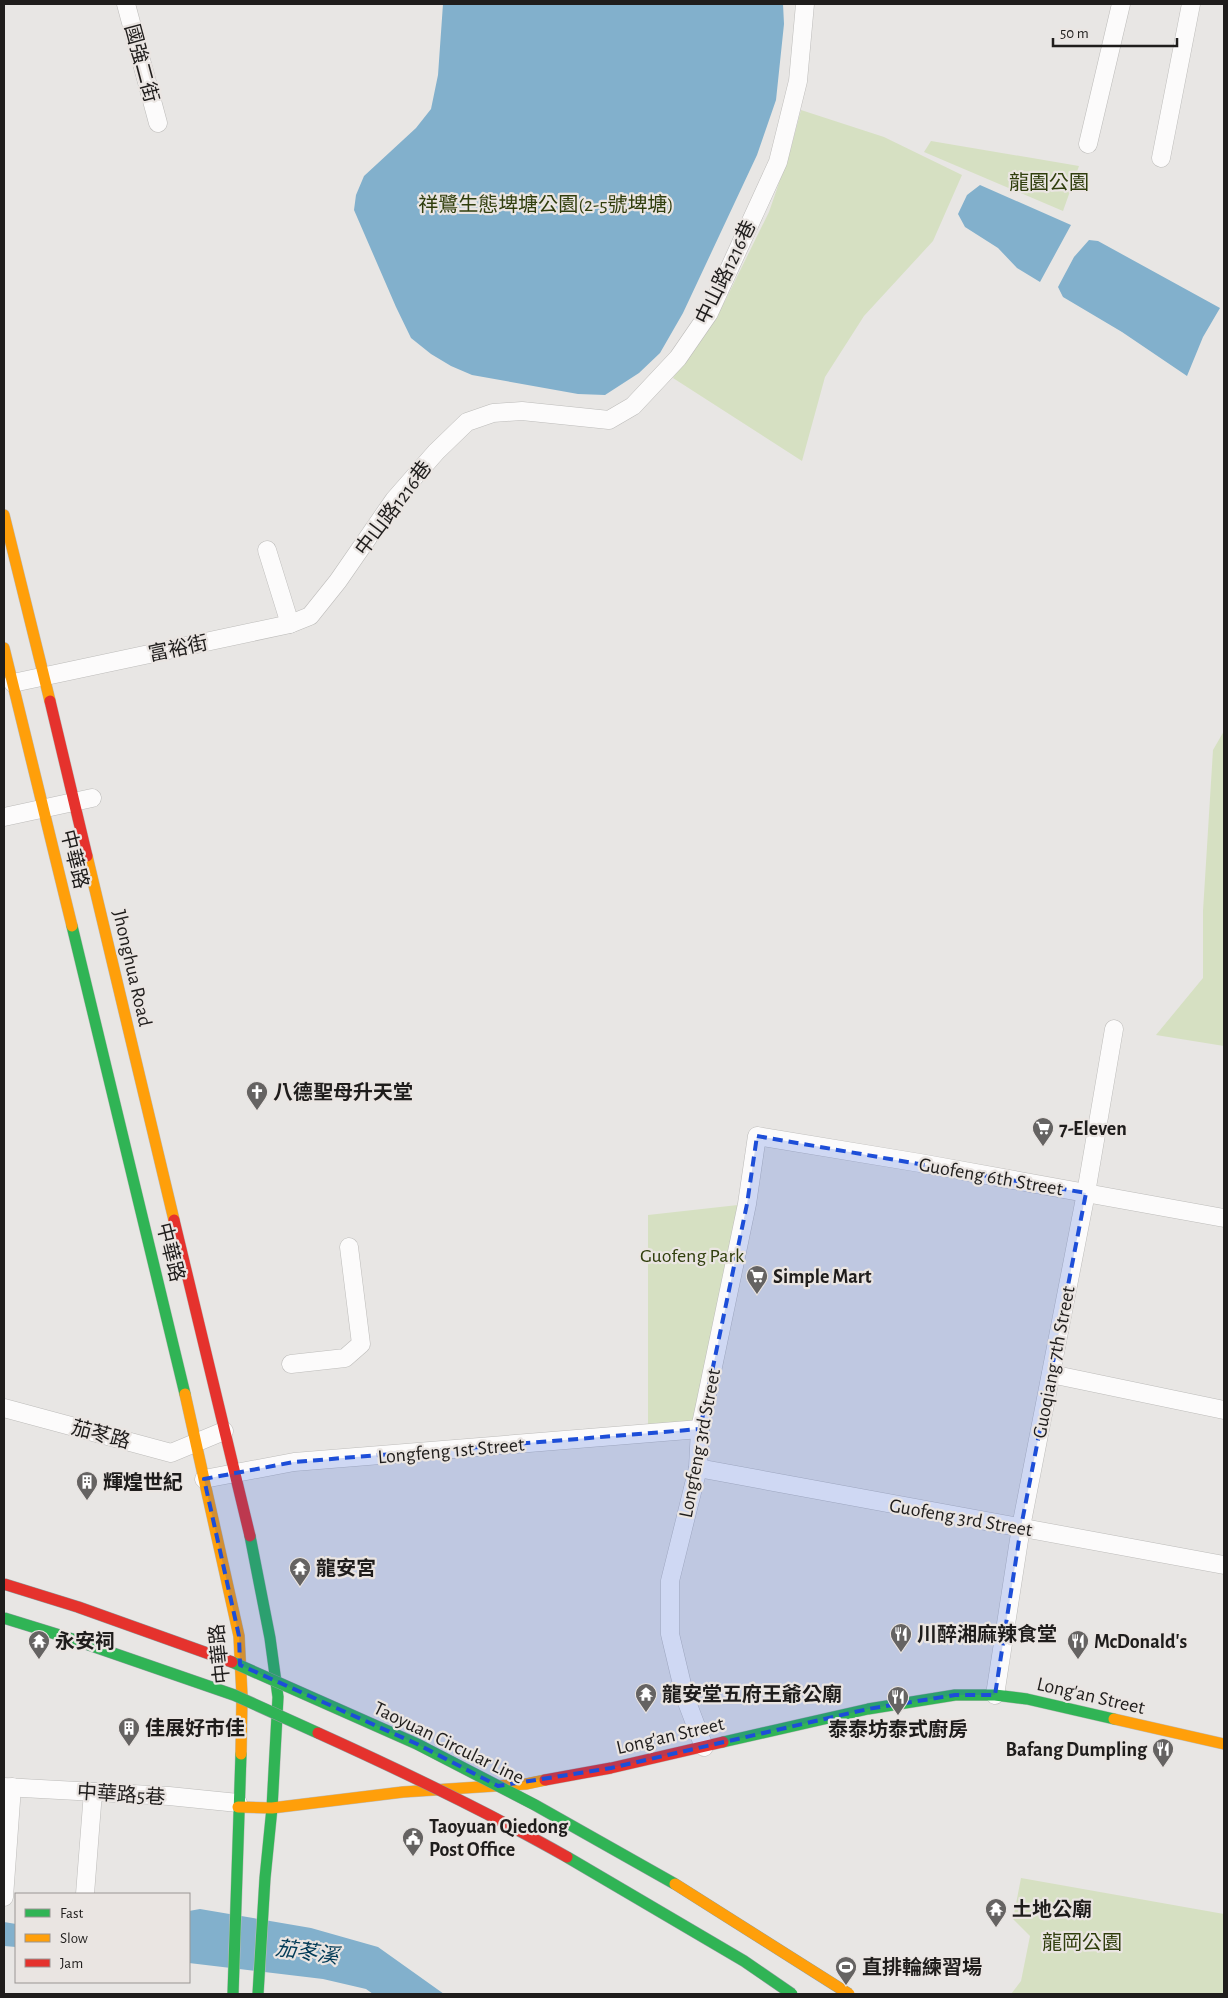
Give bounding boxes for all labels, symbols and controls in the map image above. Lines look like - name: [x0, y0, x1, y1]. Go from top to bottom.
- scale bar: [1053, 15, 1177, 47]
- street label: 國強二街: [121, 22, 162, 104]
- text: 50 m: [1060, 26, 1089, 41]
- park label: 龍園公園: [1009, 172, 1089, 193]
- park label: 祥鷺生態埤塘公園(2-5號埤塘): [418, 194, 674, 215]
- street label: 中山路1216巷: [691, 217, 759, 327]
- street label: 中山路1216巷: [351, 457, 436, 559]
- street label: 富裕街: [147, 632, 210, 665]
- street label: 中華路: [57, 827, 92, 891]
- street label: Jhonghua Road: [109, 908, 155, 1029]
- church icon: 八德聖母升天堂: [245, 1080, 269, 1111]
- place label: 八德聖母升天堂: [273, 1081, 413, 1103]
- supermarket icon: 7-Eleven: [1031, 1116, 1055, 1147]
- place label: 7-Eleven: [1059, 1119, 1127, 1139]
- street label: Guofeng 6th Street: [917, 1154, 1065, 1200]
- street label: 中華路: [153, 1220, 188, 1284]
- park label: Guofeng Park: [640, 1246, 744, 1266]
- supermarket icon: Simple Mart: [745, 1264, 769, 1295]
- place label: Simple Mart: [773, 1267, 872, 1287]
- street label: Guoqiang 7th Street: [1029, 1284, 1079, 1440]
- street label: Longfeng 3rd Street: [676, 1366, 724, 1519]
- street label: 茄苳路: [69, 1417, 133, 1452]
- street label: Longfeng 1st Street: [377, 1435, 526, 1467]
- building icon: 輝煌世紀: [75, 1470, 99, 1501]
- place label: 輝煌世紀: [103, 1471, 183, 1493]
- street label: Guofeng 3rd Street: [888, 1496, 1035, 1541]
- temple icon: 龍安宮: [288, 1556, 312, 1587]
- place label: 龍安宮: [316, 1557, 376, 1579]
- restaurant icon: 川醉湘麻辣食堂: [889, 1622, 913, 1653]
- street label: 中華路: [206, 1623, 233, 1685]
- place label: 川醉湘麻辣食堂: [917, 1623, 1057, 1645]
- temple icon: 永安祠: [27, 1629, 51, 1660]
- restaurant icon: McDonald's: [1066, 1629, 1090, 1660]
- place label: 永安祠: [55, 1630, 115, 1652]
- place label: McDonald's: [1094, 1632, 1187, 1652]
- street label: Long'an Street: [1035, 1674, 1147, 1718]
- temple icon: 龍安堂五府王爺公廟: [634, 1682, 658, 1713]
- place label: 龍安堂五府王爺公廟: [662, 1683, 842, 1705]
- restaurant icon: 泰泰坊泰式廚房: [886, 1685, 910, 1716]
- street label: Taoyuan Circular Line: [370, 1698, 527, 1788]
- street label: Long'an Street: [614, 1714, 727, 1758]
- building icon: 佳展好市佳: [117, 1716, 141, 1747]
- place label: 佳展好市佳: [145, 1717, 245, 1739]
- place label: 泰泰坊泰式廚房: [828, 1718, 968, 1740]
- restaurant icon: Bafang Dumpling: [1151, 1737, 1175, 1768]
- place label: Bafang Dumpling: [1005, 1740, 1148, 1760]
- street label: 中華路5巷: [76, 1781, 166, 1808]
- place label: Taoyuan Qiedong Post Office: [429, 1817, 569, 1860]
- public building icon: Taoyuan Qiedong Post Office: [401, 1826, 425, 1857]
- legend: [15, 1893, 190, 1983]
- temple icon: 土地公廟: [984, 1897, 1008, 1928]
- place label: 土地公廟: [1012, 1898, 1092, 1920]
- text: Fast: [60, 1906, 84, 1921]
- text: Slow: [60, 1931, 88, 1946]
- park label: 龍岡公園: [1042, 1932, 1122, 1953]
- water label: 茄苳溪: [274, 1937, 343, 1968]
- sports icon: 直排輪練習場: [834, 1955, 858, 1986]
- text: Jam: [60, 1956, 83, 1971]
- place label: 直排輪練習場: [862, 1956, 982, 1978]

